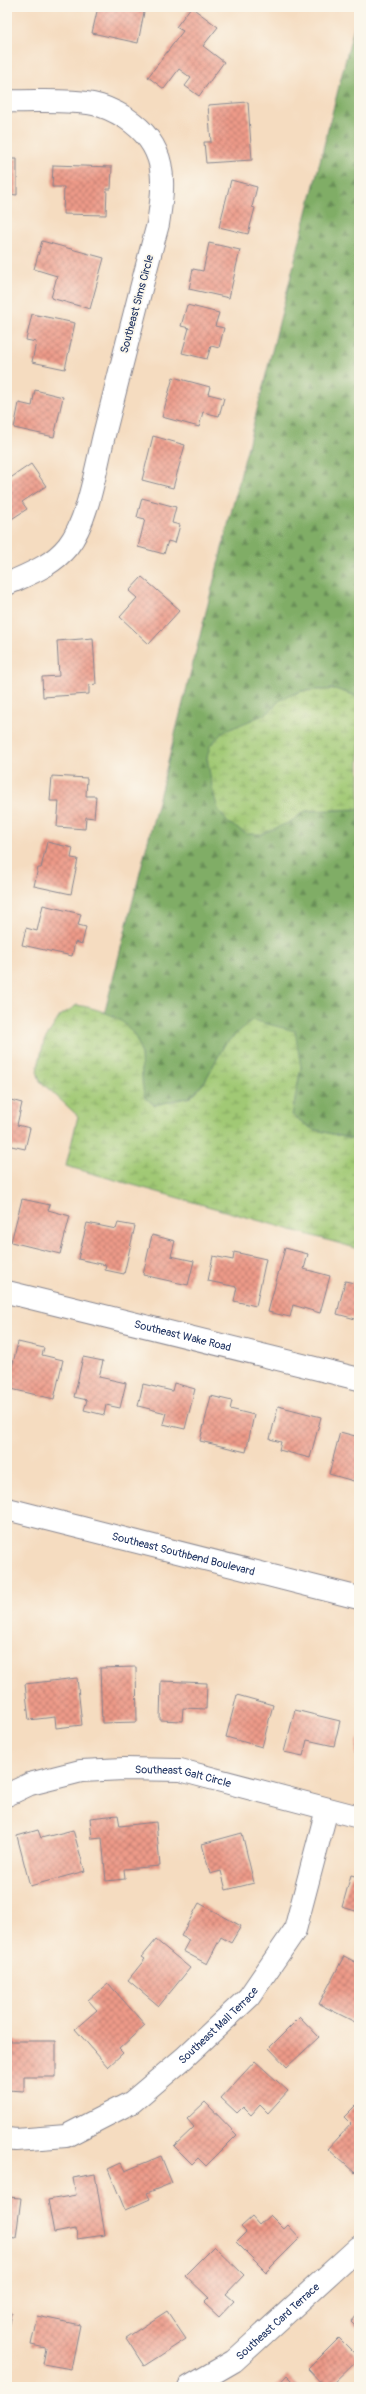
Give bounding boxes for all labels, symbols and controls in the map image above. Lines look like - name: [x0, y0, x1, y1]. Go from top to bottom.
- street label: Southeast Sims Circle: [118, 253, 157, 354]
- street label: Southeast Wake Road: [133, 1317, 233, 1354]
- street label: Southeast Southbend Boulevard: [111, 1529, 256, 1578]
- street label: Southeast Galt Circle: [135, 1763, 233, 1790]
- street label: Southeast Mall Terrace: [176, 1984, 261, 2066]
- street label: Southeast Card Terrace: [233, 2280, 322, 2362]

